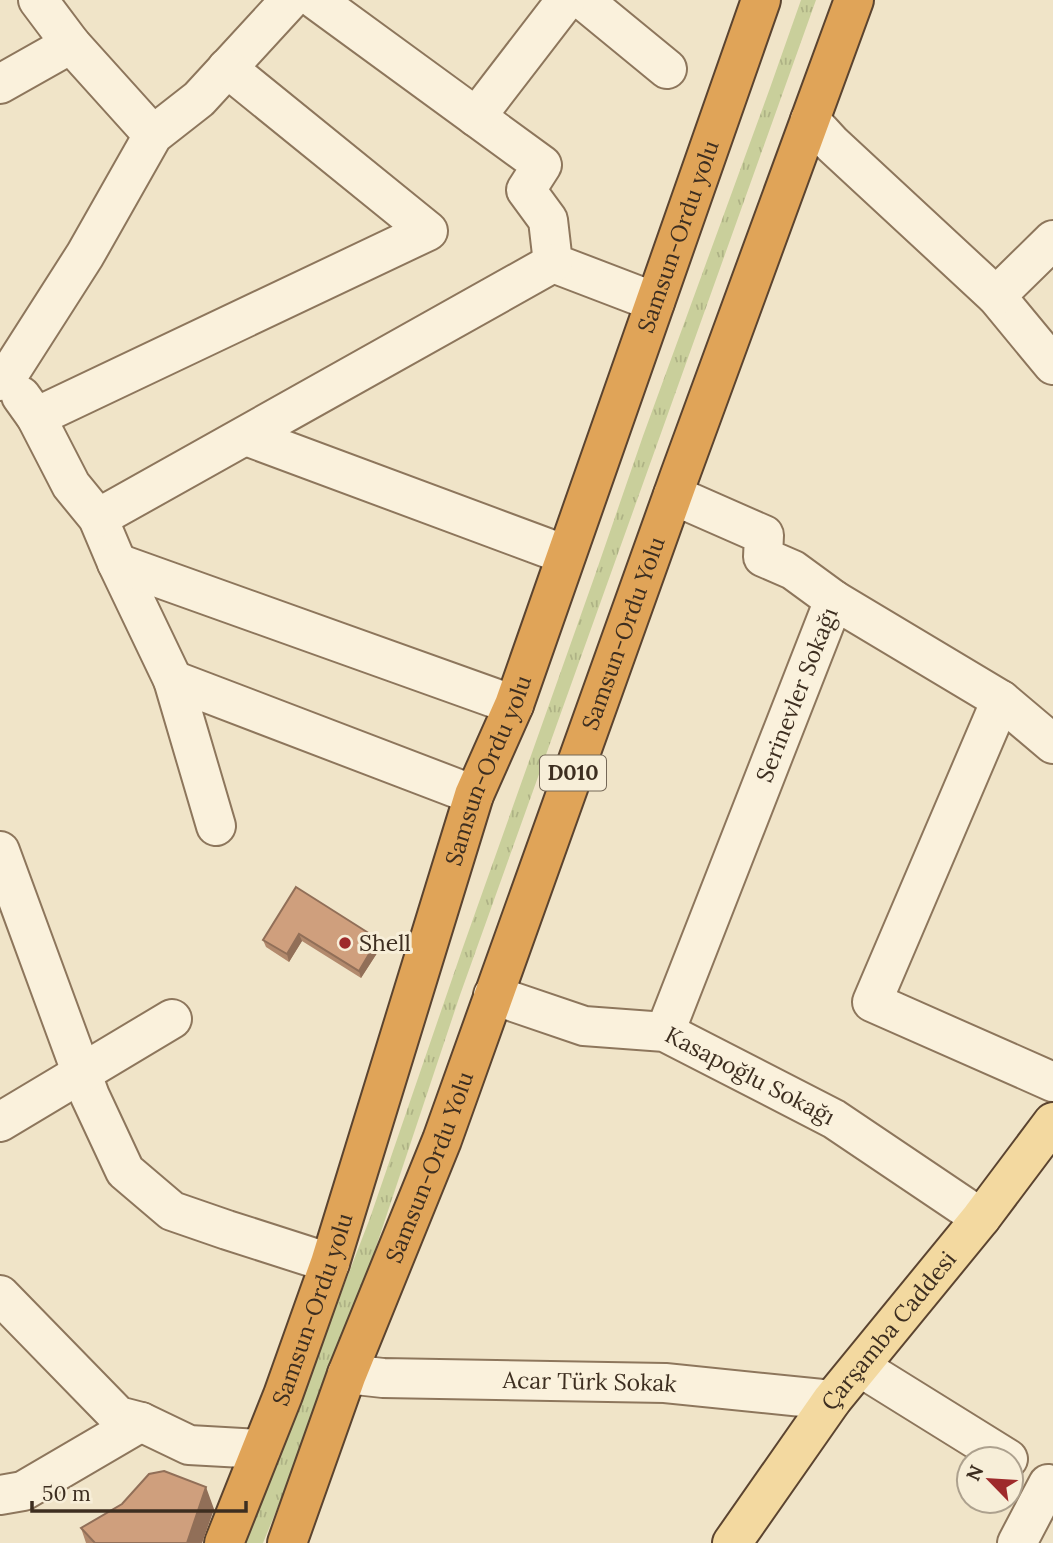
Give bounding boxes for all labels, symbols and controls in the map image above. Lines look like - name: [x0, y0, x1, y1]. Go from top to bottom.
- street label: Samsun-Ordu yolu: [631, 136, 725, 337]
- street label: Samsun-Ordu Yolu: [575, 532, 671, 734]
- street label: Serinevler Sokağı: [749, 603, 844, 786]
- street label: Samsun-Ordu yolu: [438, 671, 537, 869]
- road number: D010: [540, 756, 606, 790]
- place label: Shell: [359, 928, 411, 957]
- marker: Shell: [337, 935, 353, 951]
- street label: Kasapoğlu Sokağı: [660, 1020, 840, 1131]
- street label: Samsun-Ordu Yolu: [379, 1067, 479, 1267]
- street label: Samsun-Ordu yolu: [265, 1209, 359, 1410]
- street label: Çarşamba Caddesi: [814, 1245, 962, 1416]
- street label: Acar Türk Sokak: [501, 1365, 679, 1398]
- north arrow: [955, 1445, 1025, 1515]
- text: N: [961, 1461, 989, 1485]
- scale bar: [32, 1470, 245, 1514]
- text: 50 m: [42, 1480, 91, 1507]

